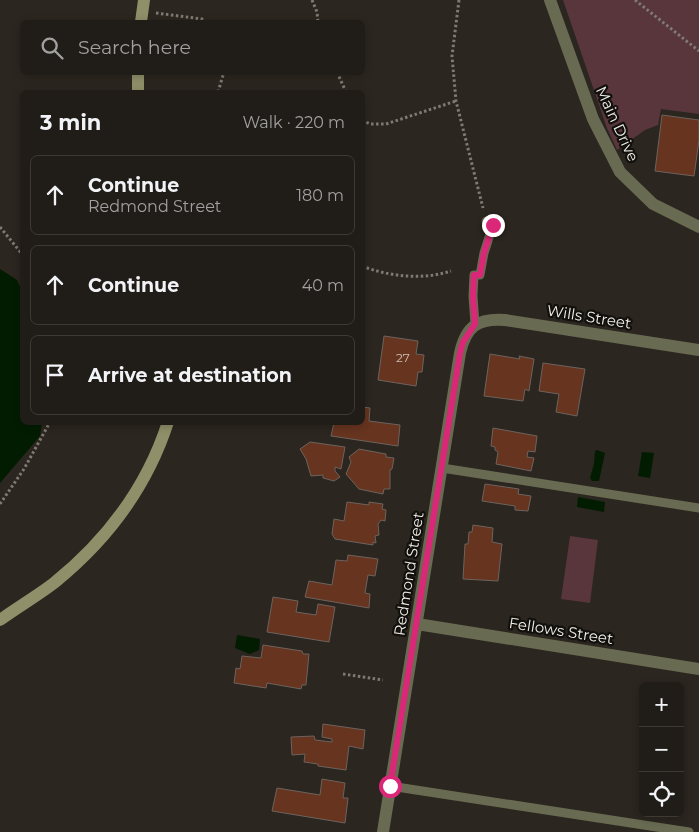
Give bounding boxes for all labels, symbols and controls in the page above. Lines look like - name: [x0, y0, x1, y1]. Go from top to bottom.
- search box: [20, 20, 365, 75]
- icon: search: [38, 34, 66, 62]
- text: Search here: [78, 36, 191, 59]
- street label: Main Drive: [592, 83, 643, 164]
- text: 3 min: [40, 110, 101, 135]
- text: Walk · 220 m: [242, 113, 345, 132]
- text: Continue: [88, 174, 179, 197]
- icon: ahead: [41, 181, 69, 209]
- text: 180 m: [296, 186, 344, 205]
- text: Redmond Street: [88, 197, 221, 216]
- route end: [482, 214, 505, 237]
- icon: ahead: [41, 271, 69, 299]
- text: Continue: [88, 274, 179, 297]
- text: 40 m: [302, 276, 344, 295]
- street label: Wills Street: [546, 300, 633, 333]
- house number: 27: [396, 350, 410, 365]
- icon: arrive: [41, 361, 69, 389]
- text: Arrive at destination: [88, 364, 292, 387]
- street label: Redmond Street: [389, 511, 428, 637]
- street label: Fellows Street: [508, 613, 615, 648]
- map controls: [639, 682, 684, 817]
- button: +: [639, 682, 684, 727]
- button: −: [639, 727, 684, 772]
- button: locate: [639, 772, 684, 817]
- route start: [379, 775, 402, 798]

